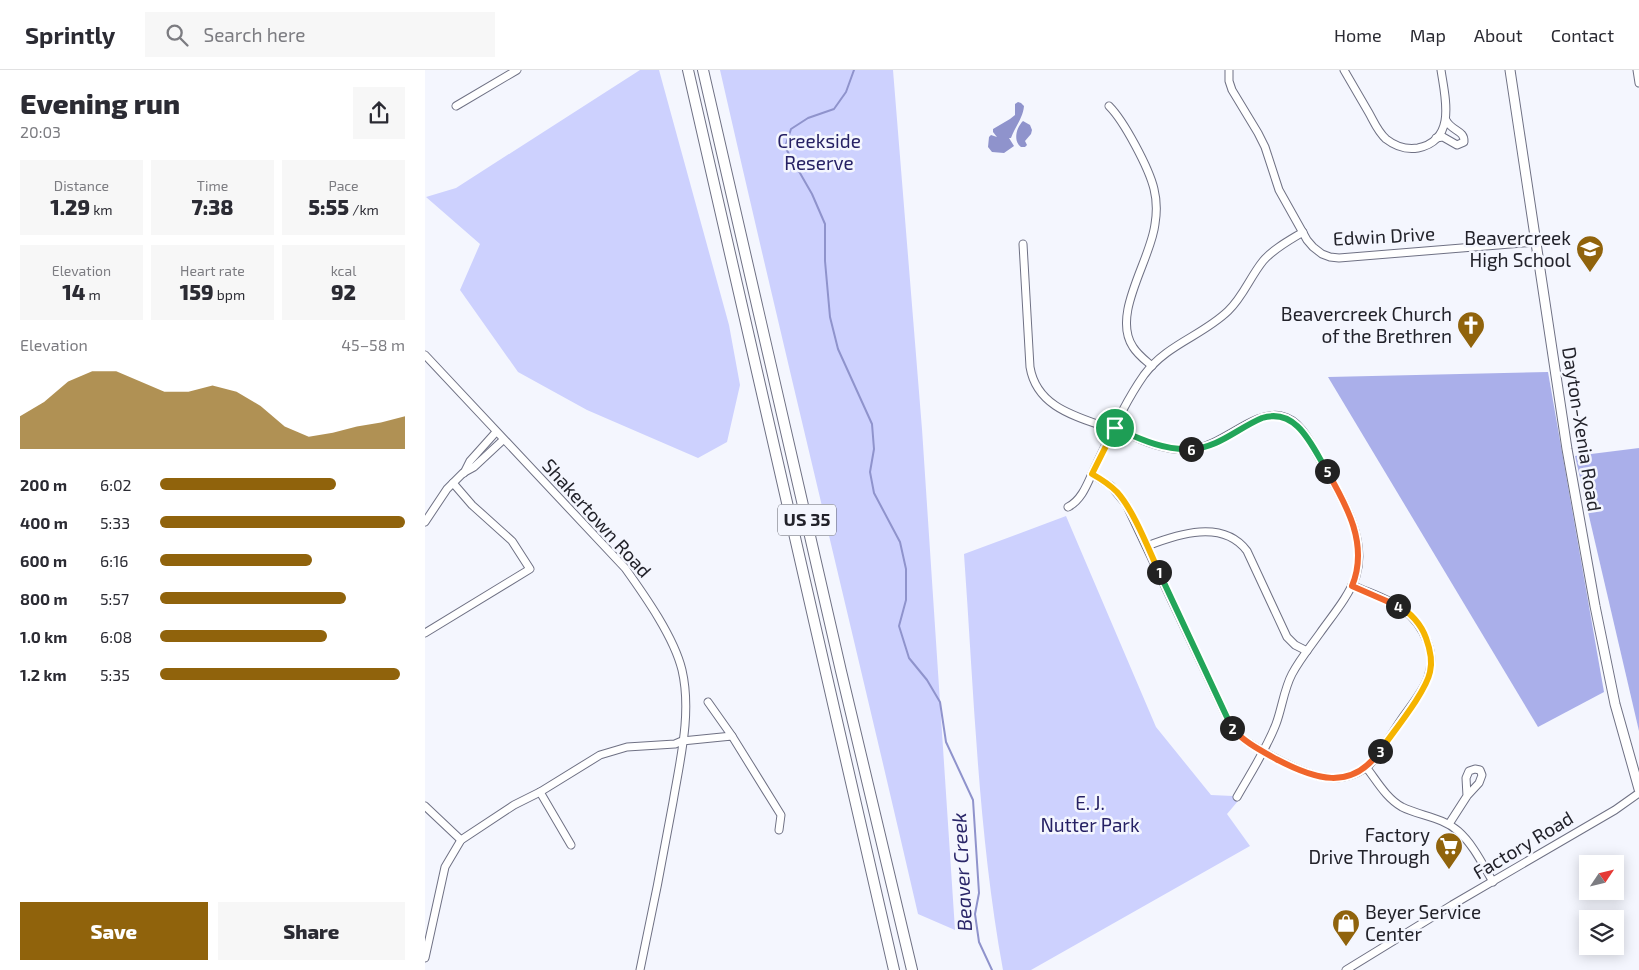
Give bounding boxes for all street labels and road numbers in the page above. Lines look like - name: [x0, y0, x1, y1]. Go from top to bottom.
- street label: Edwin Drive: [1332, 221, 1436, 250]
- street label: Dayton-Xenia Road: [1558, 345, 1607, 513]
- street label: Shakertown Road: [538, 453, 657, 582]
- road number: US 35: [778, 504, 836, 536]
- street label: Factory Road: [1468, 806, 1577, 883]

